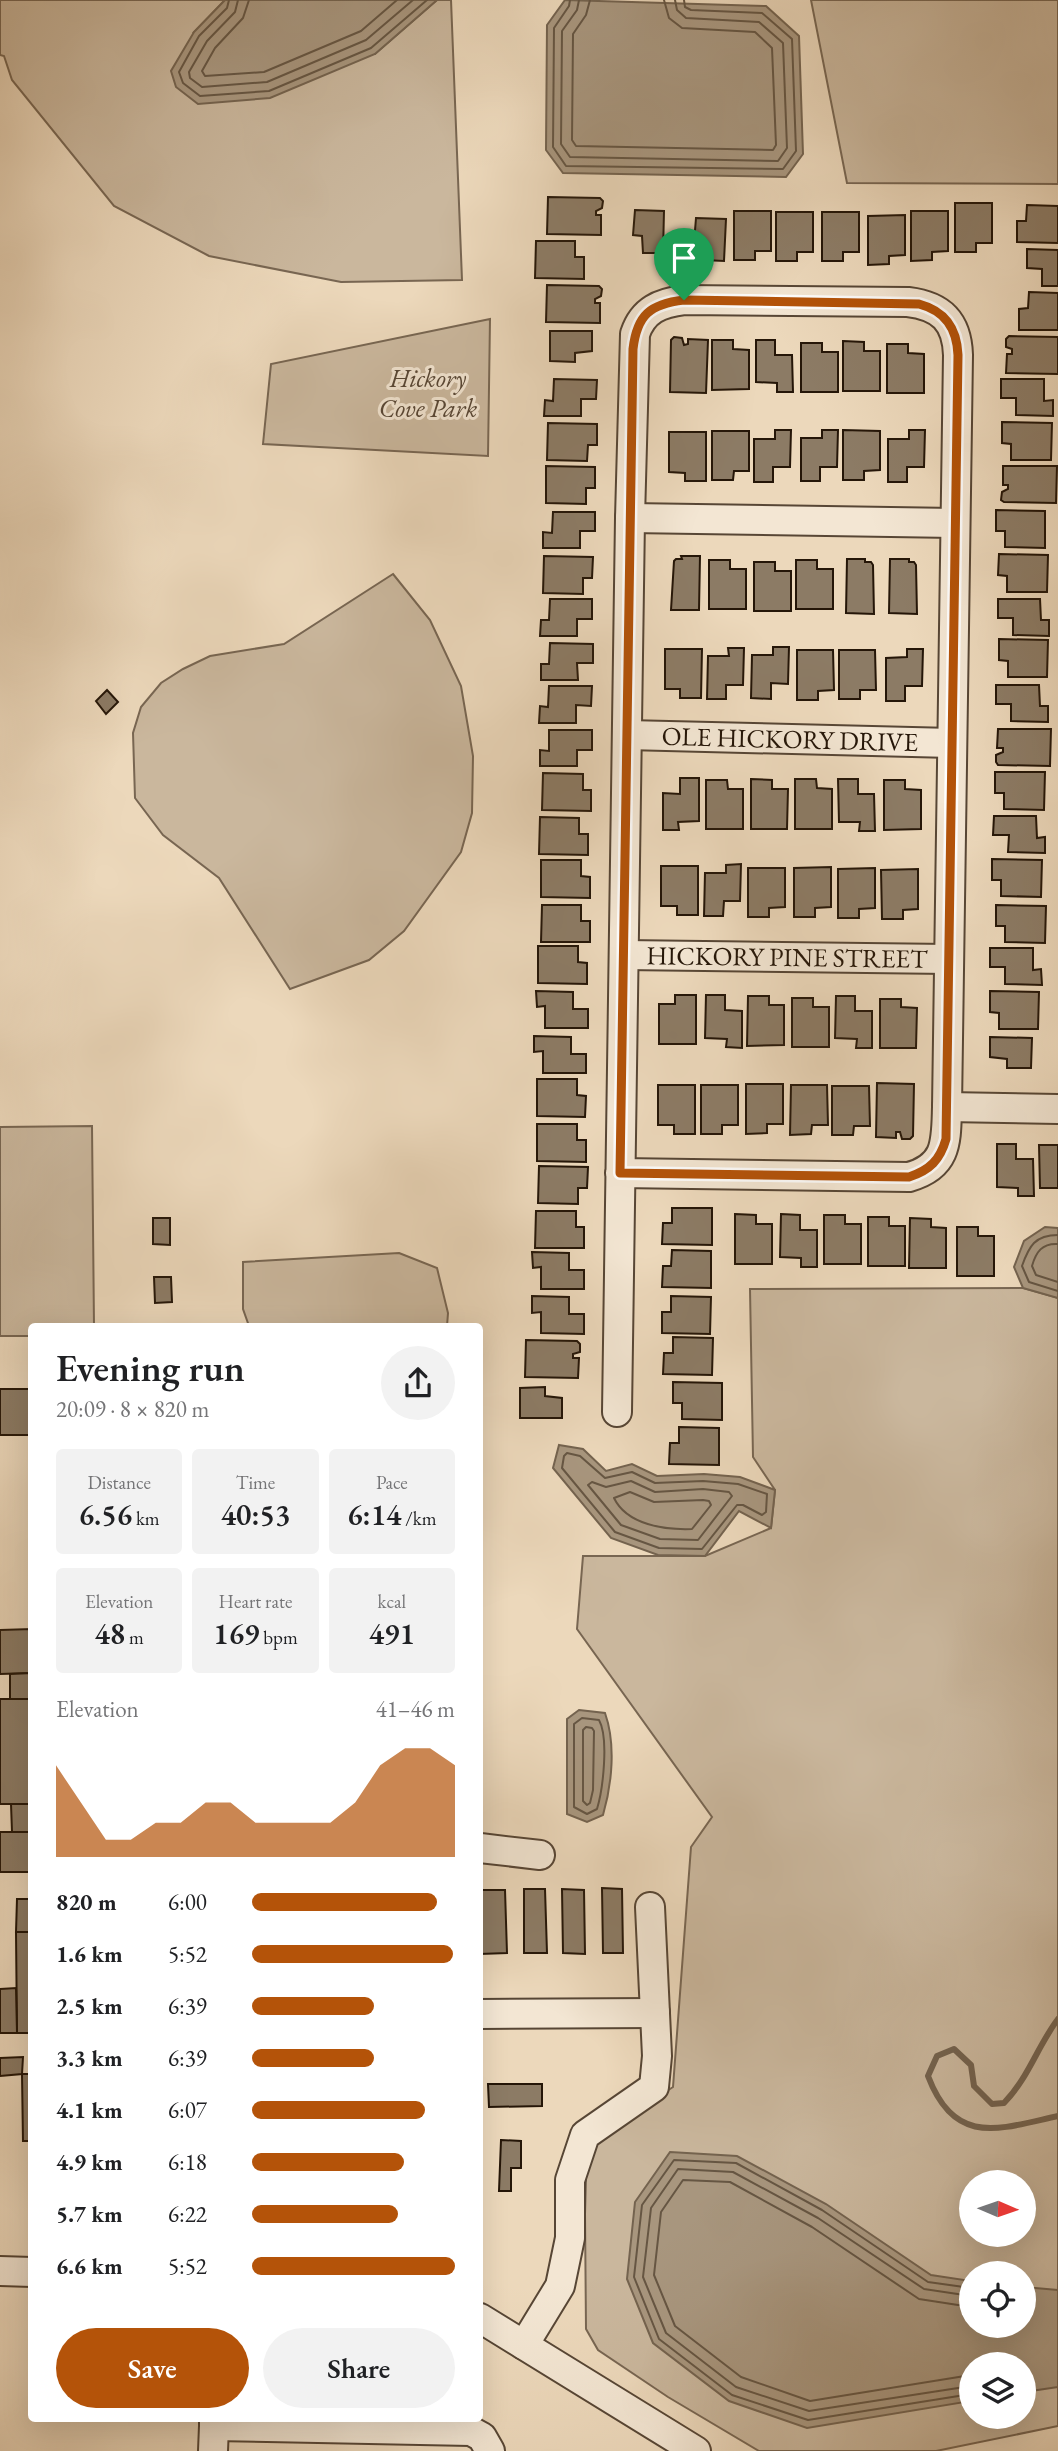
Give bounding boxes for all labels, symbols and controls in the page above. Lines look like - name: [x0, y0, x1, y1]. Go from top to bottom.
- pin: [654, 228, 714, 300]
- icon: arrive: [665, 239, 703, 277]
- park label: Hickory Cove Park: [379, 361, 477, 425]
- street label: OLE HICKORY DRIVE: [661, 719, 919, 759]
- street label: HICKORY PINE STREET: [646, 938, 928, 976]
- text: Evening run: [56, 1343, 245, 1392]
- button: share: [381, 1346, 455, 1420]
- text: 20:09 · 8 × 820 m: [56, 1394, 209, 1424]
- text: Distance: [87, 1470, 151, 1495]
- text: Time: [236, 1470, 275, 1495]
- text: Pace: [376, 1470, 408, 1495]
- text: 6.56: [79, 1495, 132, 1534]
- text: 40:53: [221, 1495, 290, 1534]
- text: 6:14: [347, 1495, 401, 1534]
- text: km: [132, 1506, 160, 1531]
- text: /km: [401, 1506, 437, 1531]
- text: Elevation: [85, 1589, 153, 1614]
- text: Heart rate: [219, 1589, 292, 1614]
- text: kcal: [378, 1589, 406, 1614]
- text: 48: [94, 1614, 125, 1653]
- text: 169: [213, 1614, 259, 1653]
- text: 491: [369, 1614, 415, 1653]
- text: m: [125, 1625, 144, 1650]
- text: bpm: [259, 1625, 298, 1650]
- text: Elevation: [56, 1694, 139, 1724]
- text: 41–46 m: [376, 1694, 455, 1724]
- text: 820 m: [56, 1887, 117, 1917]
- text: 6:00: [168, 1887, 207, 1917]
- text: 1.6 km: [56, 1939, 123, 1969]
- text: 5:52: [168, 1939, 207, 1969]
- text: 2.5 km: [56, 1991, 123, 2021]
- text: 6:39: [168, 1991, 207, 2021]
- text: 3.3 km: [56, 2043, 123, 2073]
- text: 6:39: [168, 2043, 207, 2073]
- text: 4.1 km: [56, 2095, 123, 2125]
- text: 6:07: [168, 2095, 207, 2125]
- text: 4.9 km: [56, 2147, 123, 2177]
- text: 6:18: [168, 2147, 207, 2177]
- north arrow: [959, 2170, 1036, 2247]
- map controls: [959, 2170, 1036, 2429]
- text: 5.7 km: [56, 2199, 123, 2229]
- text: 6:22: [168, 2199, 207, 2229]
- text: 6.6 km: [56, 2251, 123, 2281]
- text: 5:52: [168, 2251, 207, 2281]
- button: locate: [959, 2261, 1036, 2338]
- button: Save: [56, 2328, 249, 2408]
- button: Share: [263, 2328, 455, 2408]
- button: layers: [959, 2352, 1036, 2429]

